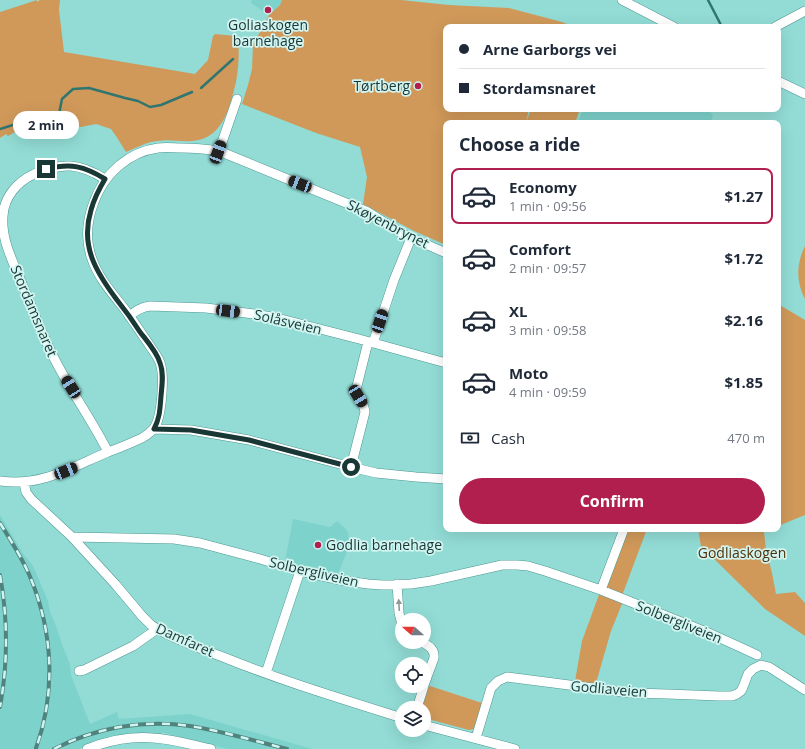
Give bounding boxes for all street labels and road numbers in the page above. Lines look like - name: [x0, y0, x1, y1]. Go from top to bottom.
- street label: Skøyenbrynet: [344, 195, 432, 252]
- street label: Stordamsnaret: [7, 262, 62, 360]
- street label: Solåsveien: [252, 305, 324, 339]
- street label: Solbergliveien: [267, 552, 361, 591]
- street label: Solbergliveien: [633, 596, 725, 647]
- street label: Damfaret: [153, 618, 217, 661]
- street label: Godliaveien: [570, 676, 648, 701]

